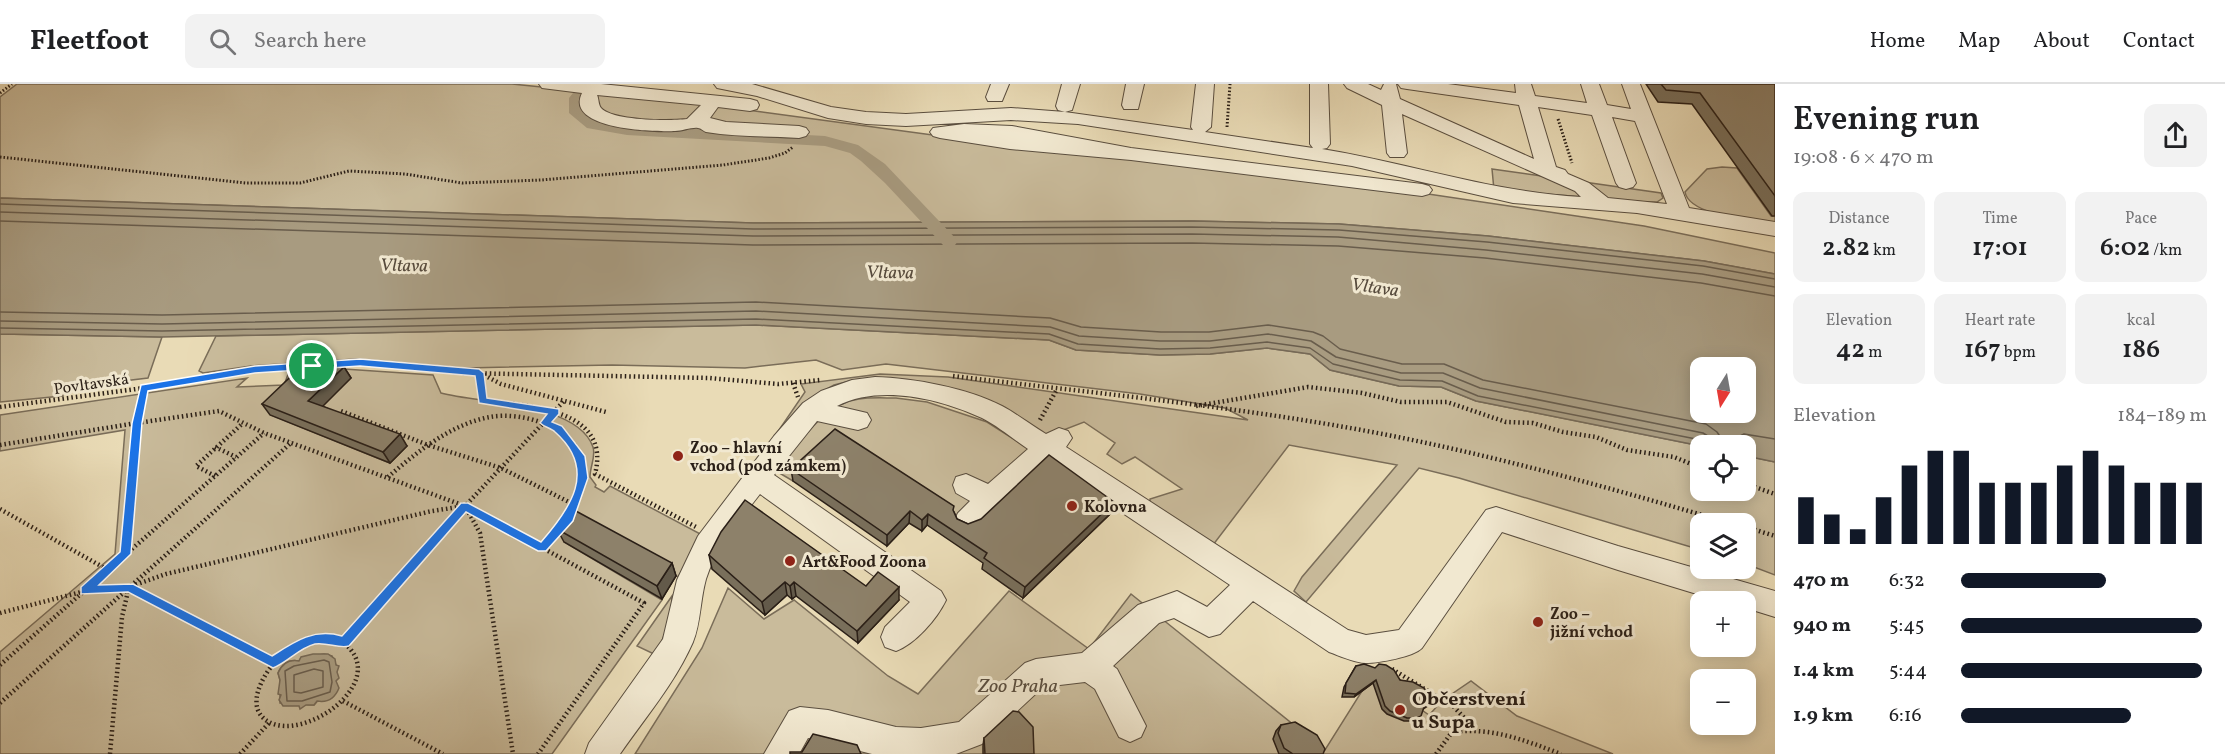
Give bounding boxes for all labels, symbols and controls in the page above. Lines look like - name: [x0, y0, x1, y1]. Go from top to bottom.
- search box: [185, 14, 605, 68]
- text: Fleetfoot: [30, 22, 149, 61]
- icon: search: [206, 25, 239, 58]
- text: Search here: [254, 26, 366, 57]
- text: Home: [1870, 27, 1925, 56]
- text: Map: [1958, 27, 2000, 56]
- text: About: [2033, 27, 2090, 56]
- text: Contact: [2123, 27, 2195, 56]
- text: Evening run: [1793, 98, 1980, 144]
- button: share: [2144, 104, 2207, 167]
- text: 19:08 · 6 × 470 m: [1793, 144, 1934, 172]
- text: Distance: [1828, 208, 1890, 230]
- text: Time: [1982, 208, 2018, 230]
- text: Pace: [2125, 208, 2157, 230]
- text: 2.82: [1822, 230, 1870, 266]
- text: 17:01: [1972, 230, 2028, 266]
- text: 6:02: [2100, 230, 2150, 266]
- text: km: [1870, 240, 1896, 262]
- text: /km: [2150, 240, 2182, 262]
- water label: Vltava: [380, 254, 428, 279]
- water label: Vltava: [866, 261, 914, 286]
- water label: Vltava: [1349, 273, 1400, 304]
- text: Elevation: [1826, 310, 1892, 332]
- text: Heart rate: [1965, 310, 2035, 332]
- text: kcal: [2127, 310, 2155, 332]
- text: 42: [1836, 332, 1865, 368]
- text: 167: [1964, 332, 2001, 368]
- text: 186: [2122, 332, 2160, 368]
- pin: [286, 340, 337, 391]
- text: m: [1865, 342, 1882, 364]
- text: bpm: [2001, 342, 2036, 364]
- icon: arrive: [295, 349, 328, 382]
- north arrow: [1690, 357, 1756, 423]
- map controls: [1690, 357, 1756, 735]
- street label: Povltavská: [52, 369, 130, 401]
- text: Elevation: [1793, 402, 1876, 430]
- text: 184–189 m: [2117, 402, 2207, 430]
- button: locate: [1690, 435, 1756, 501]
- place label: Zoo – hlavní vchod (pod zámkem): [690, 438, 846, 478]
- marker: Zoo – hlavní vchod (pod zámkem): [671, 449, 685, 463]
- place label: Kolovna: [1084, 497, 1147, 519]
- marker: Kolovna: [1065, 499, 1079, 513]
- button: layers: [1690, 513, 1756, 579]
- place label: Art&Food Zoona: [802, 552, 927, 574]
- marker: Art&Food Zoona: [783, 554, 797, 568]
- text: 470 m: [1793, 567, 1849, 595]
- text: 6:32: [1889, 567, 1925, 595]
- button: +: [1690, 591, 1756, 657]
- place label: Zoo – jižní vchod: [1550, 604, 1633, 644]
- text: 940 m: [1793, 612, 1851, 640]
- text: 5:45: [1889, 612, 1924, 640]
- marker: Zoo – jižní vchod: [1531, 615, 1545, 629]
- text: 1.4 km: [1793, 657, 1854, 685]
- text: 5:44: [1889, 657, 1927, 685]
- button: −: [1690, 669, 1756, 735]
- park label: Zoo Praha: [977, 673, 1058, 701]
- place label: Občerstvení u Supa: [1412, 686, 1526, 737]
- text: 1.9 km: [1793, 702, 1853, 730]
- text: 6:16: [1889, 702, 1922, 730]
- marker: Občerstvení u Supa: [1393, 703, 1407, 717]

